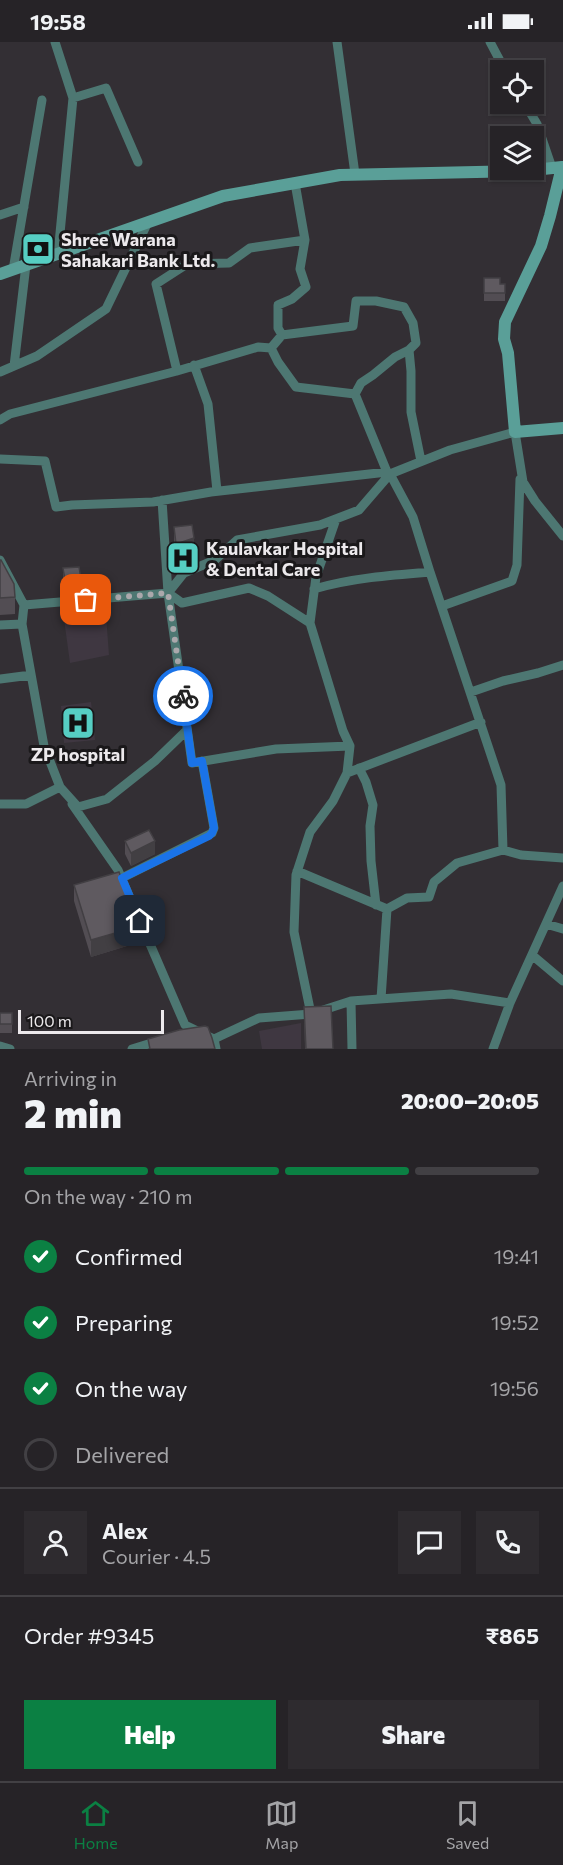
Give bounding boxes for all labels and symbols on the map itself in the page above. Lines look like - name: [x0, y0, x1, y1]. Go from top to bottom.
- place label: Shree Warana Sahakari Bank Ltd.: [61, 228, 216, 271]
- bank icon: Shree Warana Sahakari Bank Ltd.: [20, 231, 56, 267]
- place label: Kaulavkar Hospital & Dental Care: [206, 537, 363, 580]
- hospital icon: Kaulavkar Hospital & Dental Care: [165, 540, 201, 576]
- pin: [60, 574, 111, 625]
- courier: [153, 666, 213, 726]
- hospital icon: ZP hospital: [60, 705, 96, 741]
- place label: ZP hospital: [31, 743, 125, 765]
- pin: [114, 895, 165, 946]
- scale bar: [18, 1007, 164, 1034]

